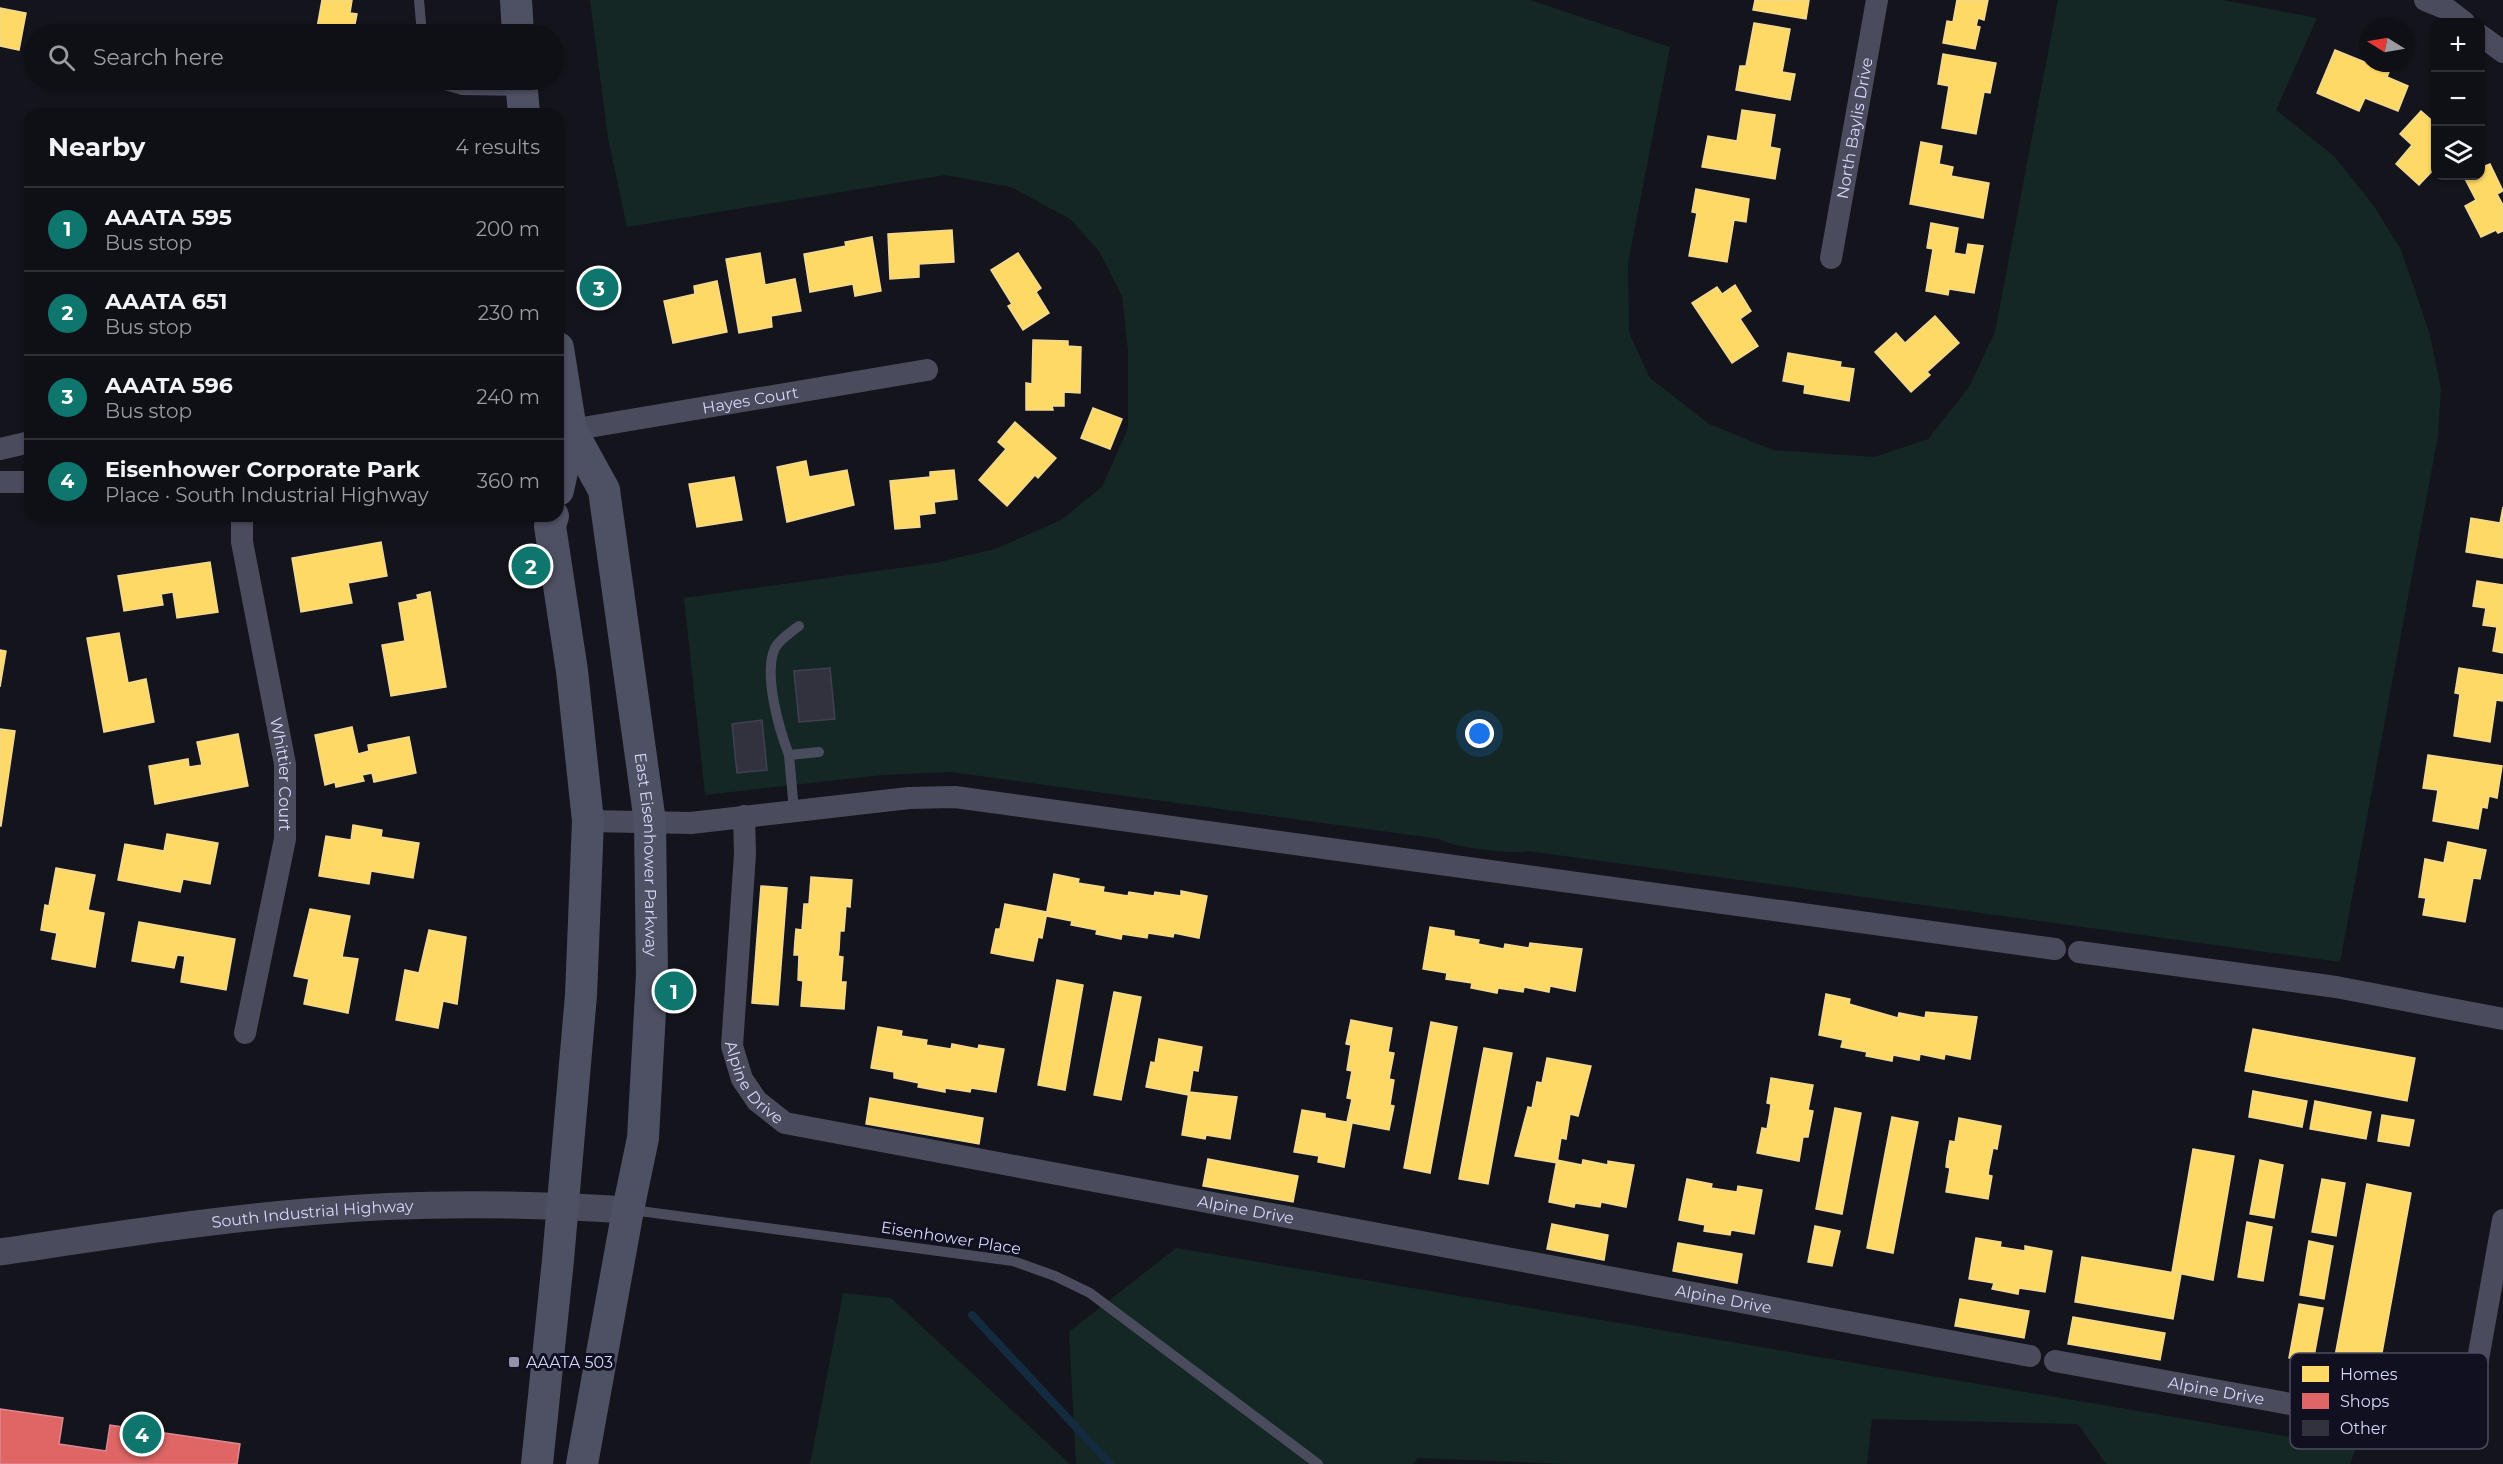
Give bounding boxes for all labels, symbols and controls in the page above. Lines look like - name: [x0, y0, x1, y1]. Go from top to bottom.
- north arrow: [2359, 18, 2413, 72]
- map controls: [2431, 18, 2485, 180]
- button: +: [2431, 18, 2485, 72]
- search box: [24, 24, 564, 90]
- icon: search: [45, 41, 78, 74]
- text: Search here: [93, 44, 224, 71]
- street label: North Baylis Drive: [1832, 56, 1876, 200]
- button: −: [2431, 72, 2485, 126]
- button: layers: [2431, 126, 2485, 180]
- text: Nearby: [48, 131, 145, 163]
- text: 4 results: [455, 135, 540, 159]
- text: AAATA 595: [105, 204, 232, 231]
- text: 1: [64, 217, 71, 241]
- text: 200 m: [476, 217, 540, 241]
- text: Bus stop: [105, 231, 192, 255]
- pin: 3: [580, 266, 618, 310]
- text: AAATA 651: [105, 288, 227, 315]
- text: 2: [62, 301, 73, 325]
- text: 230 m: [478, 301, 540, 325]
- text: Bus stop: [105, 315, 192, 339]
- text: AAATA 596: [105, 372, 233, 399]
- street label: Hayes Court: [701, 382, 800, 417]
- text: 3: [62, 385, 73, 409]
- text: 240 m: [476, 385, 540, 409]
- text: Bus stop: [105, 399, 192, 423]
- text: Eisenhower Corporate Park: [105, 456, 420, 483]
- text: 4: [61, 469, 74, 493]
- text: 360 m: [477, 469, 540, 493]
- text: Place · South Industrial Highway: [105, 483, 429, 507]
- pin: 2: [512, 544, 550, 588]
- street label: Whittier Court: [267, 716, 295, 832]
- your location: [1465, 719, 1494, 748]
- street label: East Eisenhower Parkway: [631, 751, 661, 957]
- pin: 1: [654, 968, 694, 1014]
- street label: Alpine Drive: [721, 1038, 787, 1128]
- street label: Alpine Drive: [1196, 1191, 1296, 1228]
- street label: South Industrial Highway: [210, 1196, 414, 1231]
- street label: Eisenhower Place: [880, 1218, 1022, 1258]
- street label: Alpine Drive: [1674, 1280, 1773, 1317]
- place label: AAATA 503: [526, 1353, 613, 1372]
- legend: [2290, 1353, 2488, 1449]
- marker: AAATA 503: [507, 1355, 521, 1369]
- text: Homes: [2340, 1365, 2398, 1384]
- street label: Alpine Drive: [2167, 1372, 2266, 1409]
- text: Shops: [2340, 1392, 2390, 1411]
- pin: 4: [122, 1412, 162, 1456]
- text: Other: [2340, 1419, 2387, 1438]

